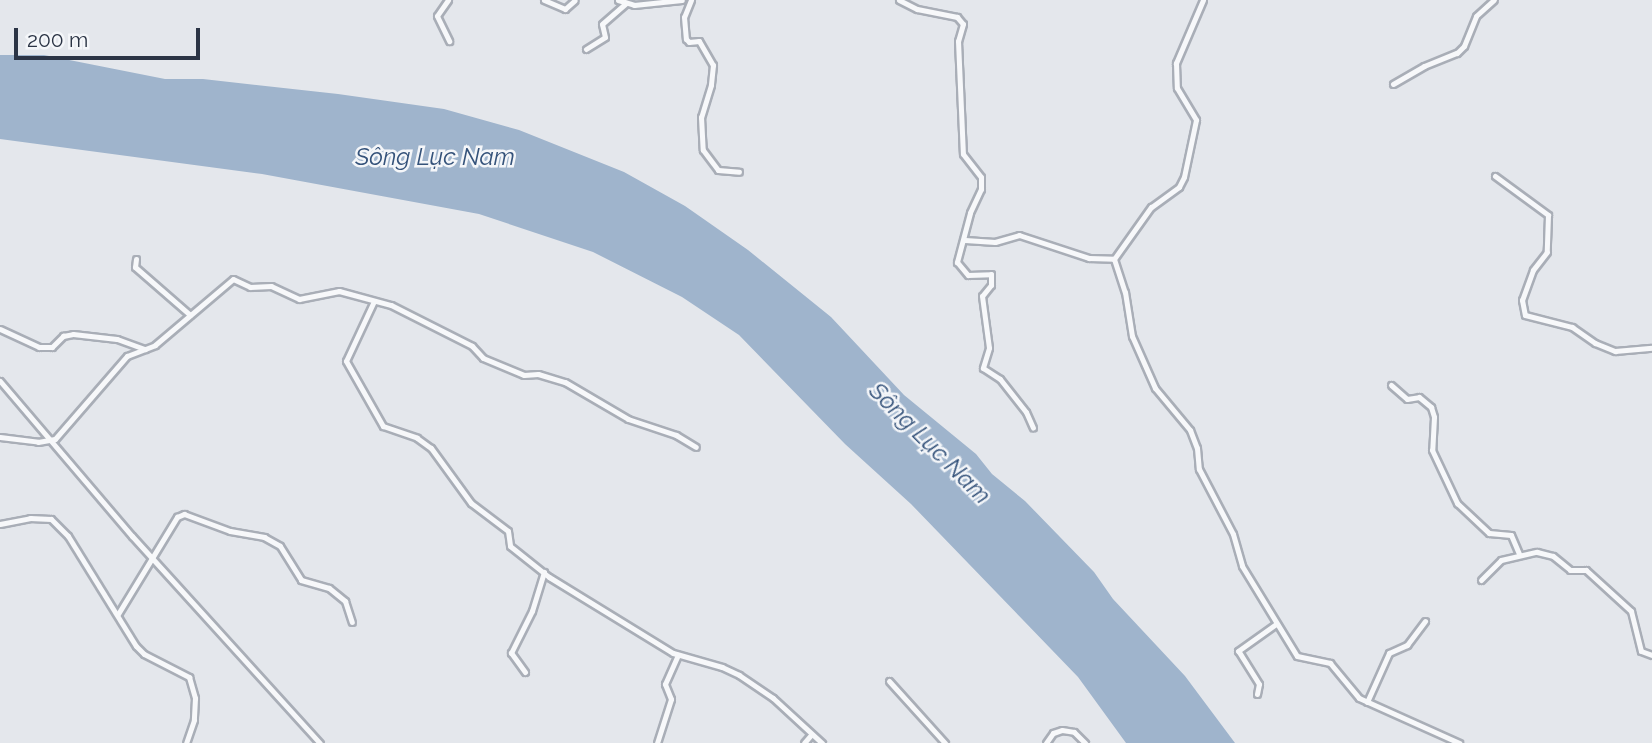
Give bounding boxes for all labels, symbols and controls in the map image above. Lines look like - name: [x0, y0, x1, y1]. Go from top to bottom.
- scale bar: [18, 14, 203, 58]
- text: 200 m: [27, 27, 88, 52]
- water label: Sông Lục Nam: [355, 143, 515, 171]
- water label: Sông Lục Nam: [863, 376, 997, 510]

